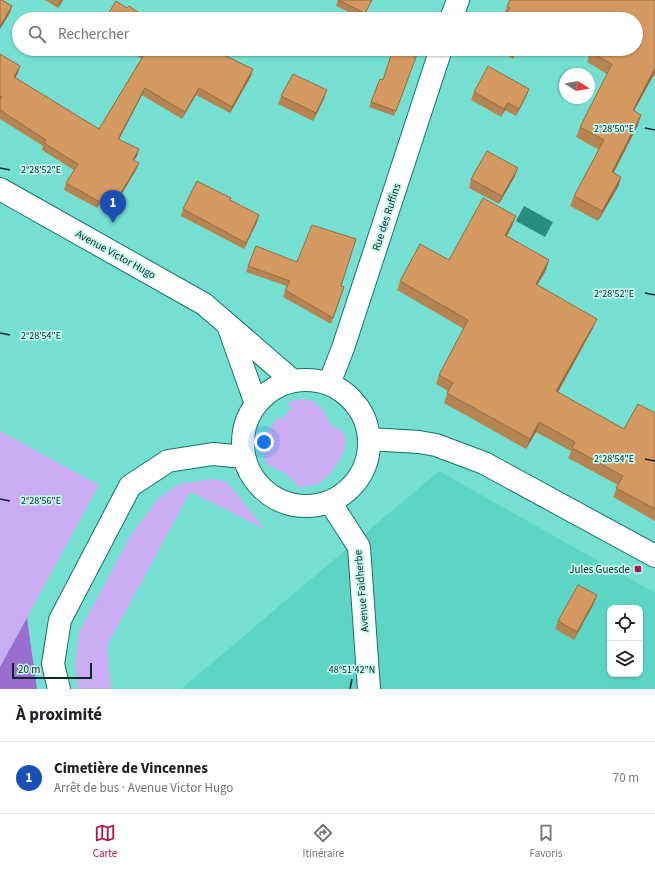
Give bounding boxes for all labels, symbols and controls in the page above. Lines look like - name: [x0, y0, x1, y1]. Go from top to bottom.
- search box: [12, 12, 643, 56]
- icon: search: [26, 23, 48, 45]
- text: Rechercher: [58, 24, 129, 45]
- north arrow: [559, 68, 595, 104]
- text: 2°28'50"E: [594, 122, 634, 136]
- text: 2°28'52"E: [21, 163, 61, 177]
- street label: Rue des Ruffins: [368, 181, 405, 253]
- pin: 1: [100, 190, 126, 223]
- street label: Avenue Victor Hugo: [73, 226, 159, 283]
- text: 2°28'52"E: [594, 287, 634, 301]
- text: 2°28'54"E: [21, 329, 61, 343]
- your location: [254, 432, 274, 452]
- text: 2°28'54"E: [594, 452, 634, 466]
- text: 2°28'56"E: [21, 494, 61, 508]
- street label: Avenue Faidherbe: [350, 549, 373, 633]
- place label: Jules Guesde: [569, 562, 631, 577]
- marker: Jules Guesde: [633, 564, 643, 574]
- map controls: [607, 605, 643, 677]
- button: locate: [607, 605, 643, 641]
- button: layers: [607, 641, 643, 677]
- scale bar: [12, 661, 92, 680]
- text: 20 m: [18, 662, 40, 677]
- text: 48°51'42"N: [329, 663, 375, 677]
- text: À proximité: [16, 703, 102, 727]
- text: Cimetière de Vincennes: [54, 758, 208, 779]
- text: 1: [26, 769, 32, 787]
- text: 70 m: [613, 769, 639, 787]
- text: Arrêt de bus · Avenue Victor Hugo: [54, 779, 233, 797]
- tab: Carte: [93, 822, 117, 861]
- tab: Itinéraire: [303, 822, 344, 861]
- tab: Favoris: [530, 822, 562, 861]

